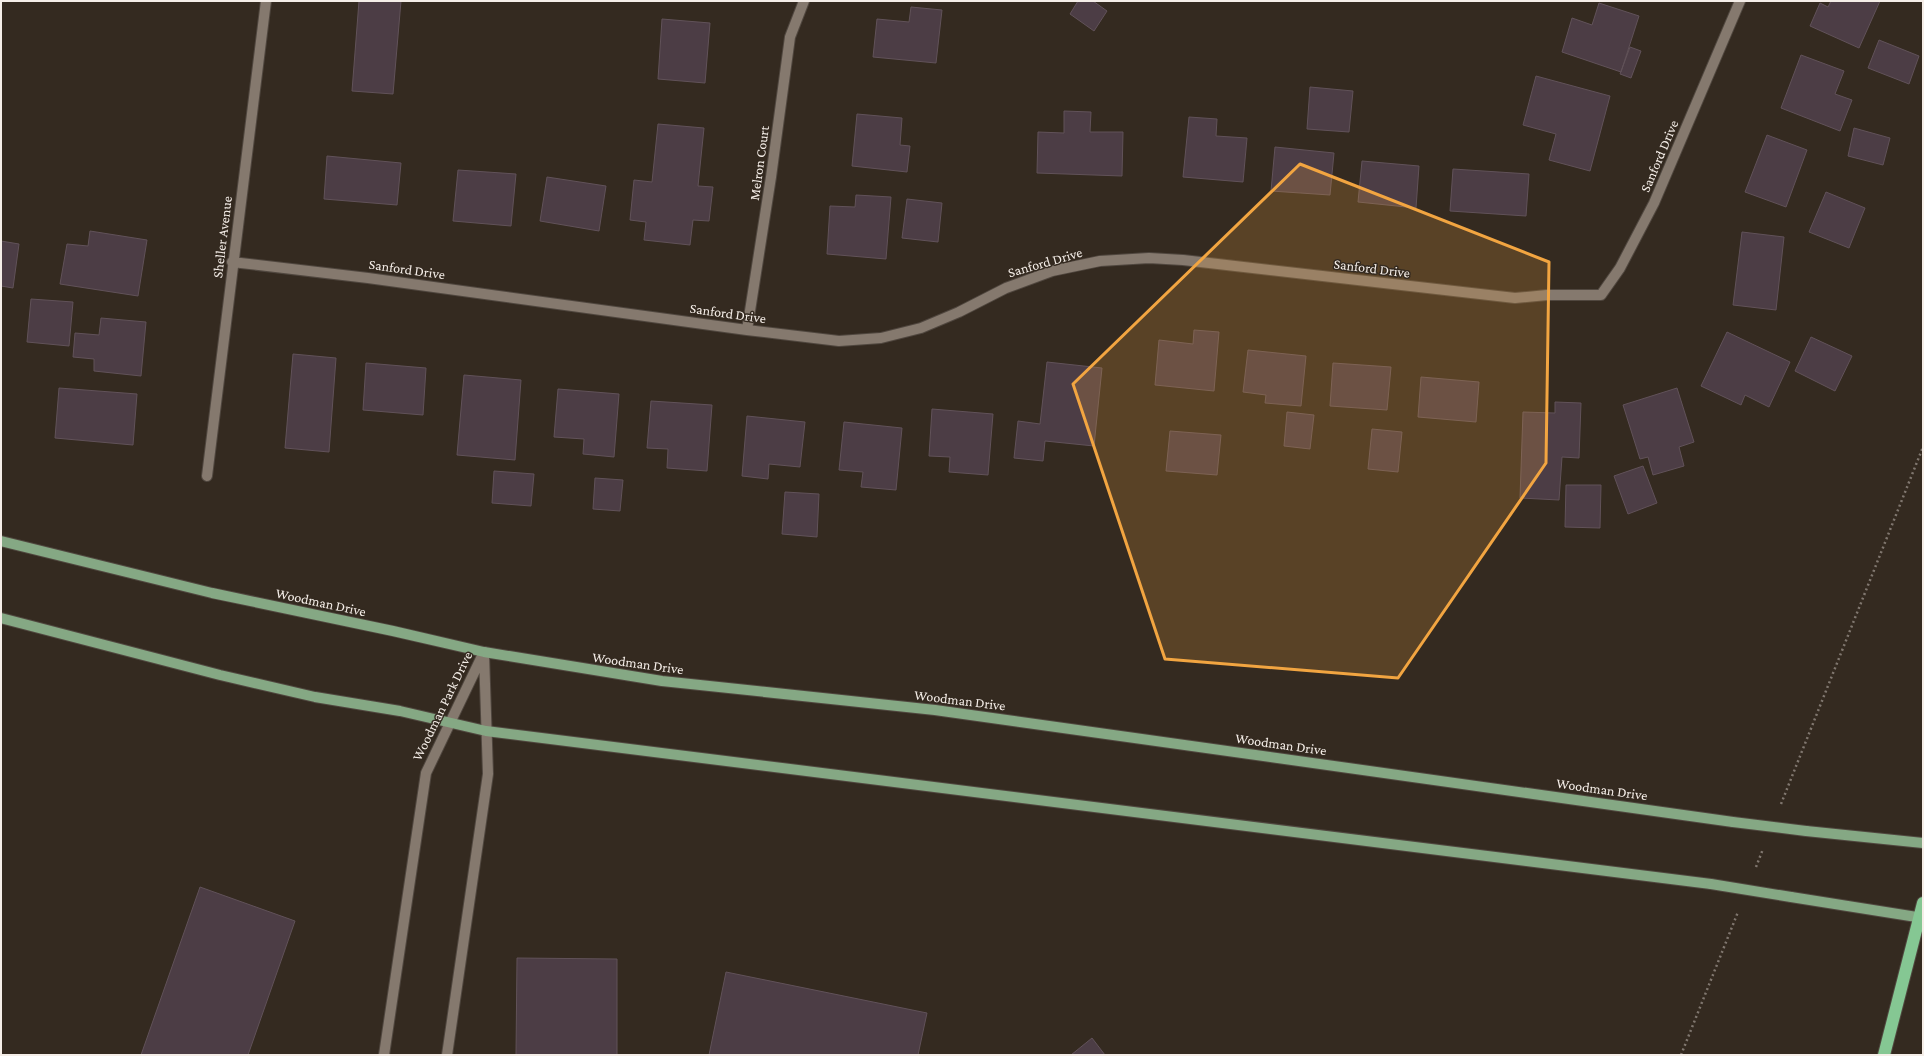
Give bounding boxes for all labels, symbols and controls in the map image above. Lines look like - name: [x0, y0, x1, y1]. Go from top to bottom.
- street label: Sanford Drive: [1637, 118, 1681, 194]
- street label: Melron Court: [746, 124, 772, 201]
- street label: Sheller Avenue: [209, 195, 235, 279]
- street label: Sanford Drive: [1006, 244, 1084, 280]
- street label: Sanford Drive: [1333, 255, 1411, 281]
- street label: Sanford Drive: [368, 256, 446, 282]
- street label: Sanford Drive: [689, 300, 767, 326]
- street label: Woodman Drive: [274, 585, 368, 619]
- street label: Woodman Park Drive: [409, 649, 475, 763]
- street label: Woodman Drive: [591, 649, 685, 677]
- street label: Woodman Drive: [913, 686, 1007, 714]
- street label: Woodman Drive: [1234, 730, 1328, 758]
- street label: Woodman Drive: [1555, 775, 1649, 803]

